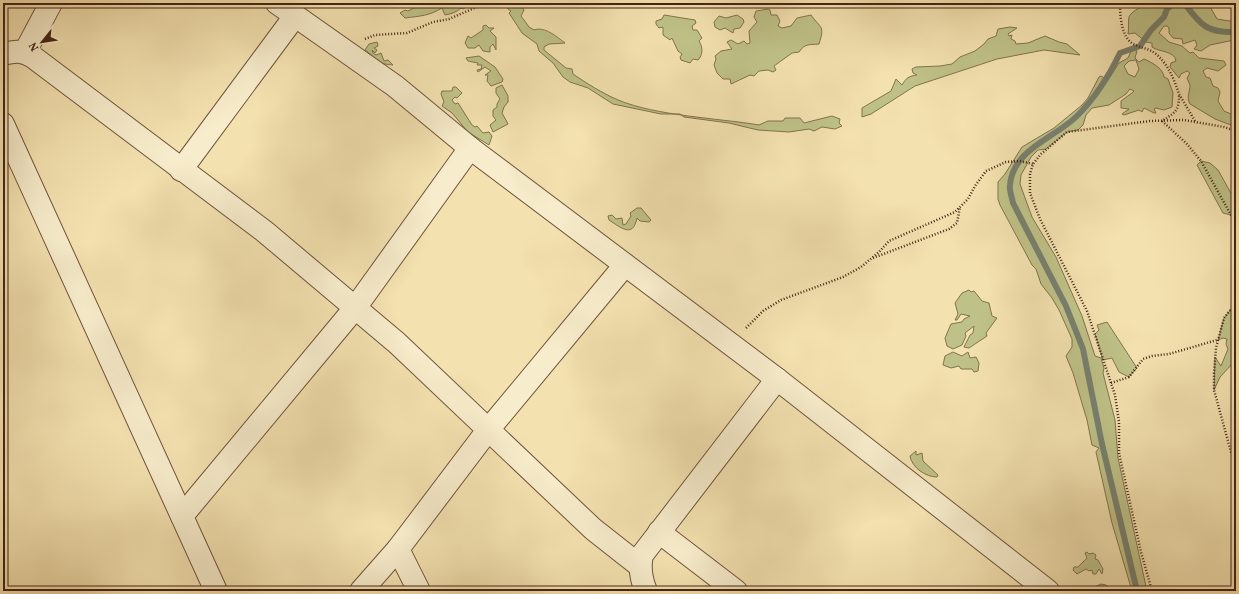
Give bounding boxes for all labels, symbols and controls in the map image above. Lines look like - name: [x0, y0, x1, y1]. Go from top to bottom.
- north arrow: [22, 22, 62, 62]
- text: N: [26, 39, 43, 53]

